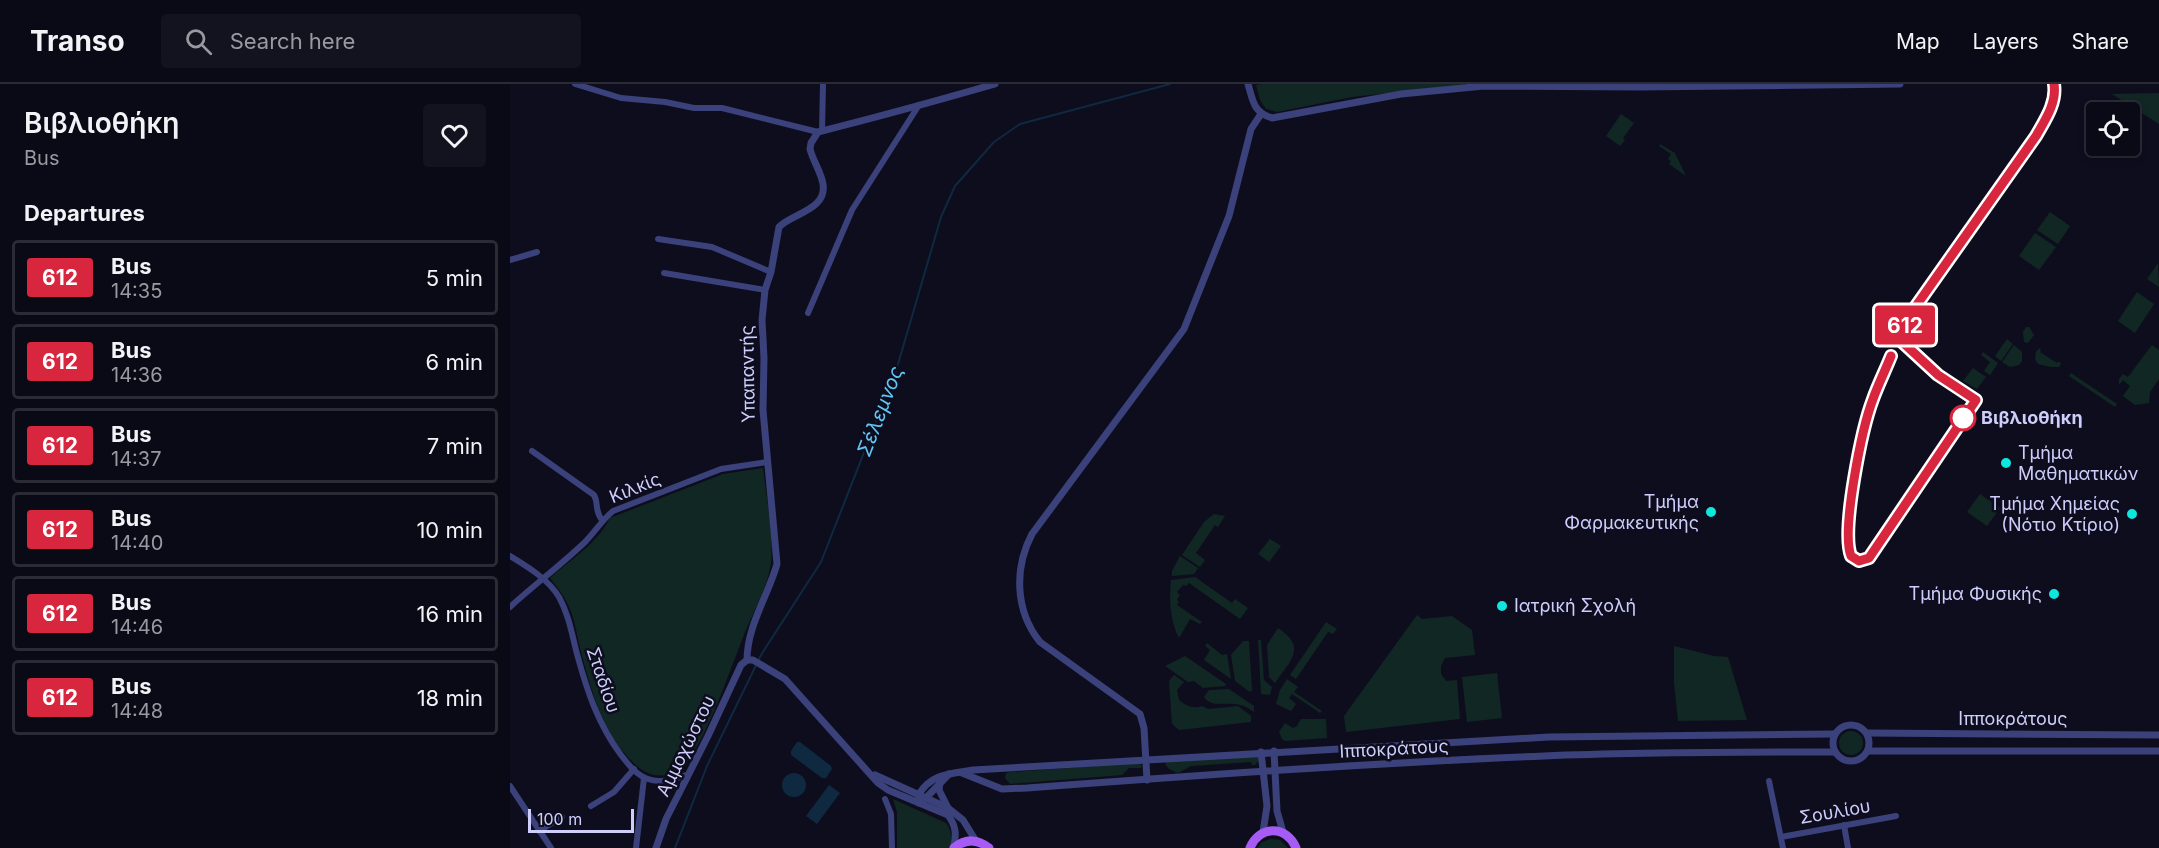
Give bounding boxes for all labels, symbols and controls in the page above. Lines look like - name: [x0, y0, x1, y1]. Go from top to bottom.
- search box: [161, 14, 581, 68]
- text: Transo: [30, 24, 125, 58]
- icon: search: [182, 25, 215, 58]
- text: Search here: [230, 28, 355, 54]
- text: Map: [1896, 29, 1940, 54]
- text: Layers: [1973, 29, 2039, 54]
- text: Share: [2072, 29, 2129, 54]
- map controls: [2086, 102, 2140, 156]
- button: locate: [2086, 102, 2140, 156]
- button: heart: [423, 104, 486, 167]
- text: Βιβλιοθήκη: [24, 106, 180, 140]
- text: Bus: [24, 146, 59, 170]
- text: Departures: [24, 200, 145, 226]
- text: Bus: [111, 253, 152, 279]
- text: 612: [42, 265, 78, 290]
- text: 5 min: [426, 265, 483, 291]
- text: 14:35: [111, 279, 162, 303]
- line badge: 612: [1870, 306, 1940, 344]
- text: 612: [1887, 313, 1923, 338]
- street label: Υπαπαντής: [736, 325, 759, 423]
- text: Bus: [111, 337, 152, 363]
- text: 612: [42, 349, 78, 374]
- text: 6 min: [426, 349, 483, 375]
- text: 14:36: [111, 363, 163, 387]
- water label: Σέλεμνος: [852, 363, 908, 459]
- marker: Βιβλιοθήκη: [1950, 405, 1976, 431]
- place label: Βιβλιοθήκη: [1981, 407, 2083, 428]
- text: Bus: [111, 421, 152, 447]
- text: 612: [42, 433, 78, 458]
- text: 7 min: [427, 433, 483, 459]
- place label: Τμήμα Μαθηματικών: [2018, 442, 2139, 484]
- text: 14:37: [111, 447, 162, 471]
- marker: Τμήμα Μαθηματικών: [1999, 456, 2013, 470]
- street label: Κιλκίς: [606, 468, 663, 507]
- place label: Τμήμα Φαρμακευτικής: [1564, 491, 1699, 533]
- place label: Τμήμα Χημείας (Νότιο Κτίριο): [1989, 493, 2120, 535]
- text: Bus: [111, 505, 152, 531]
- marker: Τμήμα Φαρμακευτικής: [1704, 505, 1718, 519]
- marker: Τμήμα Χημείας (Νότιο Κτίριο): [2125, 507, 2139, 521]
- text: 612: [42, 517, 78, 542]
- text: 10 min: [416, 517, 483, 543]
- text: 14:40: [111, 531, 163, 555]
- place label: Τμήμα Φυσικής: [1909, 583, 2042, 604]
- marker: Τμήμα Φυσικής: [2047, 587, 2061, 601]
- text: Bus: [111, 589, 152, 615]
- place label: Ιατρική Σχολή: [1514, 595, 1636, 616]
- marker: Ιατρική Σχολή: [1495, 599, 1509, 613]
- text: 612: [42, 601, 78, 626]
- text: 16 min: [417, 601, 483, 627]
- text: 14:46: [111, 615, 163, 639]
- street label: Σταδίου: [582, 644, 624, 715]
- text: Bus: [111, 673, 152, 699]
- text: 612: [42, 685, 78, 710]
- text: 18 min: [417, 685, 483, 711]
- street label: Αμμοχώστου: [652, 692, 719, 800]
- text: 14:48: [111, 699, 163, 723]
- street label: Ιπποκράτους: [1958, 708, 2068, 729]
- street label: Ιπποκράτους: [1339, 735, 1449, 762]
- street label: Σουλίου: [1798, 795, 1872, 828]
- scale bar: [528, 806, 634, 834]
- text: 100 m: [537, 809, 582, 829]

